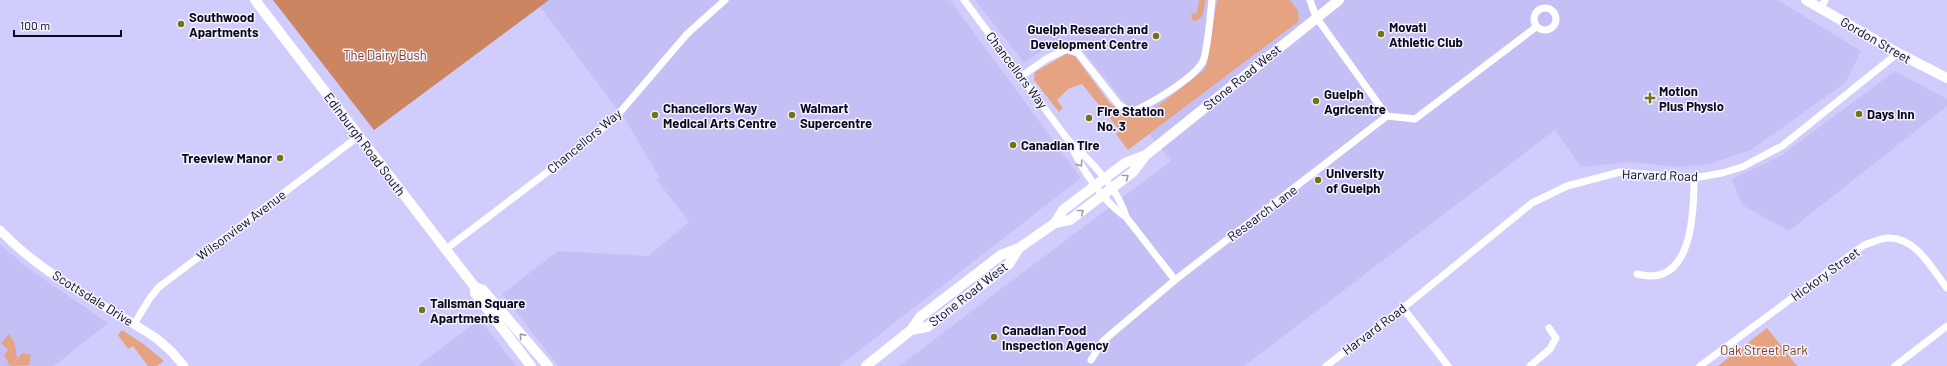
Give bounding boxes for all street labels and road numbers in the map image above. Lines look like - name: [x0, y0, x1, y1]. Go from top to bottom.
- street label: Gordon Street: [1838, 13, 1914, 67]
- street label: Chancellors Way: [983, 28, 1051, 112]
- street label: Stone Road West: [1200, 41, 1284, 113]
- street label: Edinburgh Road South: [321, 89, 409, 199]
- street label: Chancellors Way: [544, 105, 624, 177]
- street label: Harvard Road: [1622, 166, 1698, 184]
- street label: Research Lane: [1224, 181, 1300, 244]
- street label: Wilsonview Avenue: [193, 186, 289, 264]
- street label: Hickory Street: [1787, 244, 1863, 304]
- street label: Stone Road West: [925, 258, 1011, 330]
- street label: Scottsdale Drive: [50, 267, 136, 329]
- street label: Harvard Road: [1339, 300, 1409, 358]

